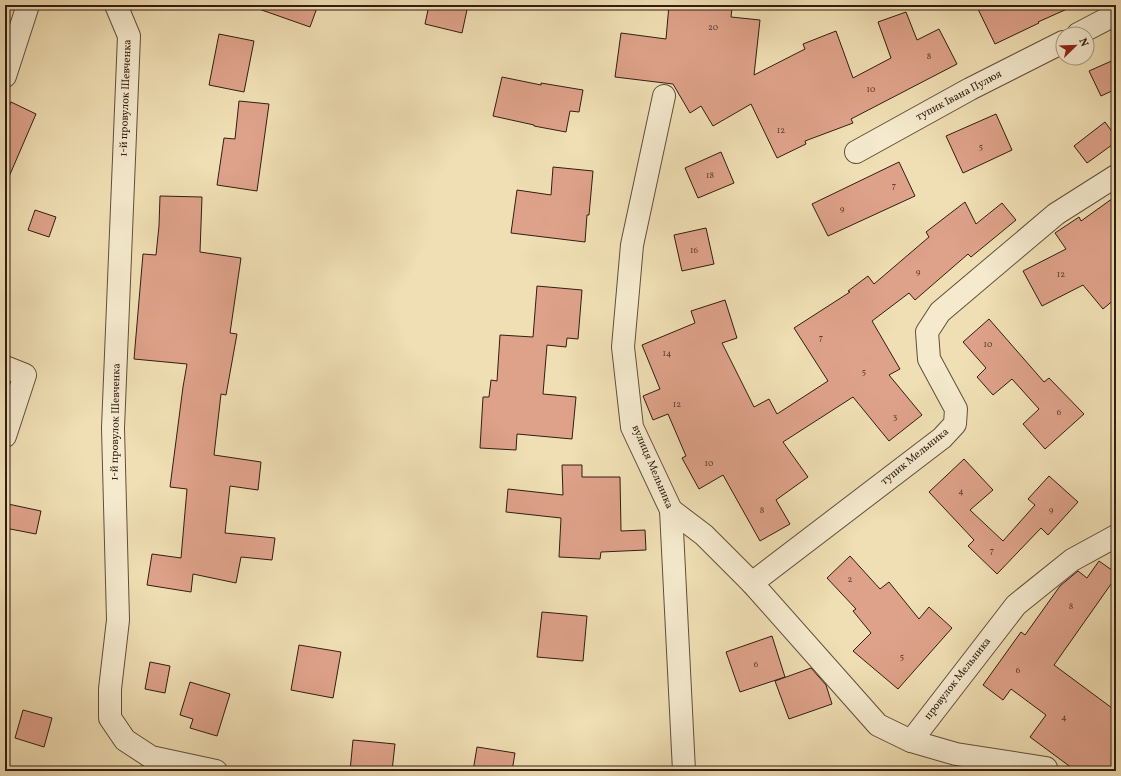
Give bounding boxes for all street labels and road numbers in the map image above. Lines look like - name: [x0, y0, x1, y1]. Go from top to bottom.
- street label: 1-й провулок Шевченка: [116, 39, 136, 157]
- street label: тупик Івана Пулюя: [913, 67, 1005, 125]
- street label: 1-й провулок Шевченка: [107, 363, 125, 481]
- street label: вулиця Мельника: [628, 423, 677, 512]
- street label: тупик Мельника: [878, 424, 953, 489]
- street label: провулок Мельника: [921, 634, 995, 723]

